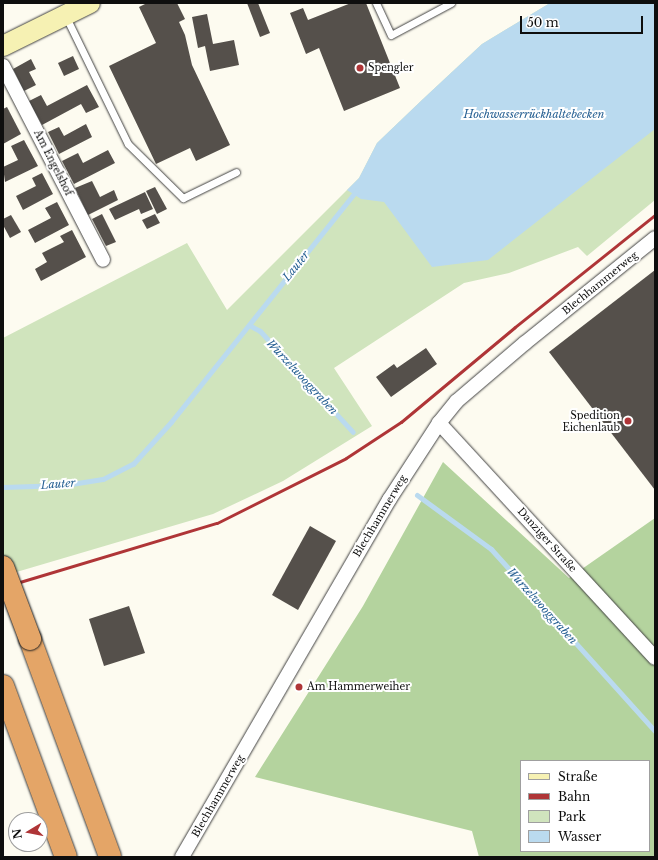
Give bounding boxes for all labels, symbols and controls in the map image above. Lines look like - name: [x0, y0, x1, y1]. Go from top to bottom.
- scale bar: [522, 8, 645, 34]
- text: 50 m: [527, 15, 559, 30]
- place label: Spengler: [368, 62, 414, 74]
- marker: Spengler: [355, 63, 365, 73]
- water label: Hochwasserrückhaltebecken: [464, 107, 604, 121]
- street label: Am Engelshof: [31, 128, 75, 198]
- water label: Lauter: [280, 248, 312, 284]
- street label: Blechhammerweg: [560, 249, 640, 317]
- water label: Wurzelwooggraben: [264, 337, 340, 417]
- place label: Spedition Eichenlaub: [562, 409, 620, 432]
- marker: Spedition Eichenlaub: [623, 416, 633, 426]
- street label: Blechhammerweg: [351, 473, 409, 559]
- water label: Lauter: [40, 476, 76, 492]
- street label: Danziger Straße: [515, 505, 579, 575]
- water label: Wurzelwooggraben: [504, 565, 580, 647]
- place label: Am Hammerweiher: [307, 681, 410, 693]
- marker: Am Hammerweiher: [294, 682, 304, 692]
- street label: Blechhammerweg: [189, 753, 247, 839]
- legend: [520, 760, 650, 852]
- text: Straße: [558, 769, 598, 784]
- text: Bahn: [558, 789, 590, 804]
- text: Park: [558, 809, 586, 824]
- north arrow: [8, 812, 48, 852]
- text: N: [9, 828, 25, 840]
- text: Wasser: [558, 829, 601, 844]

